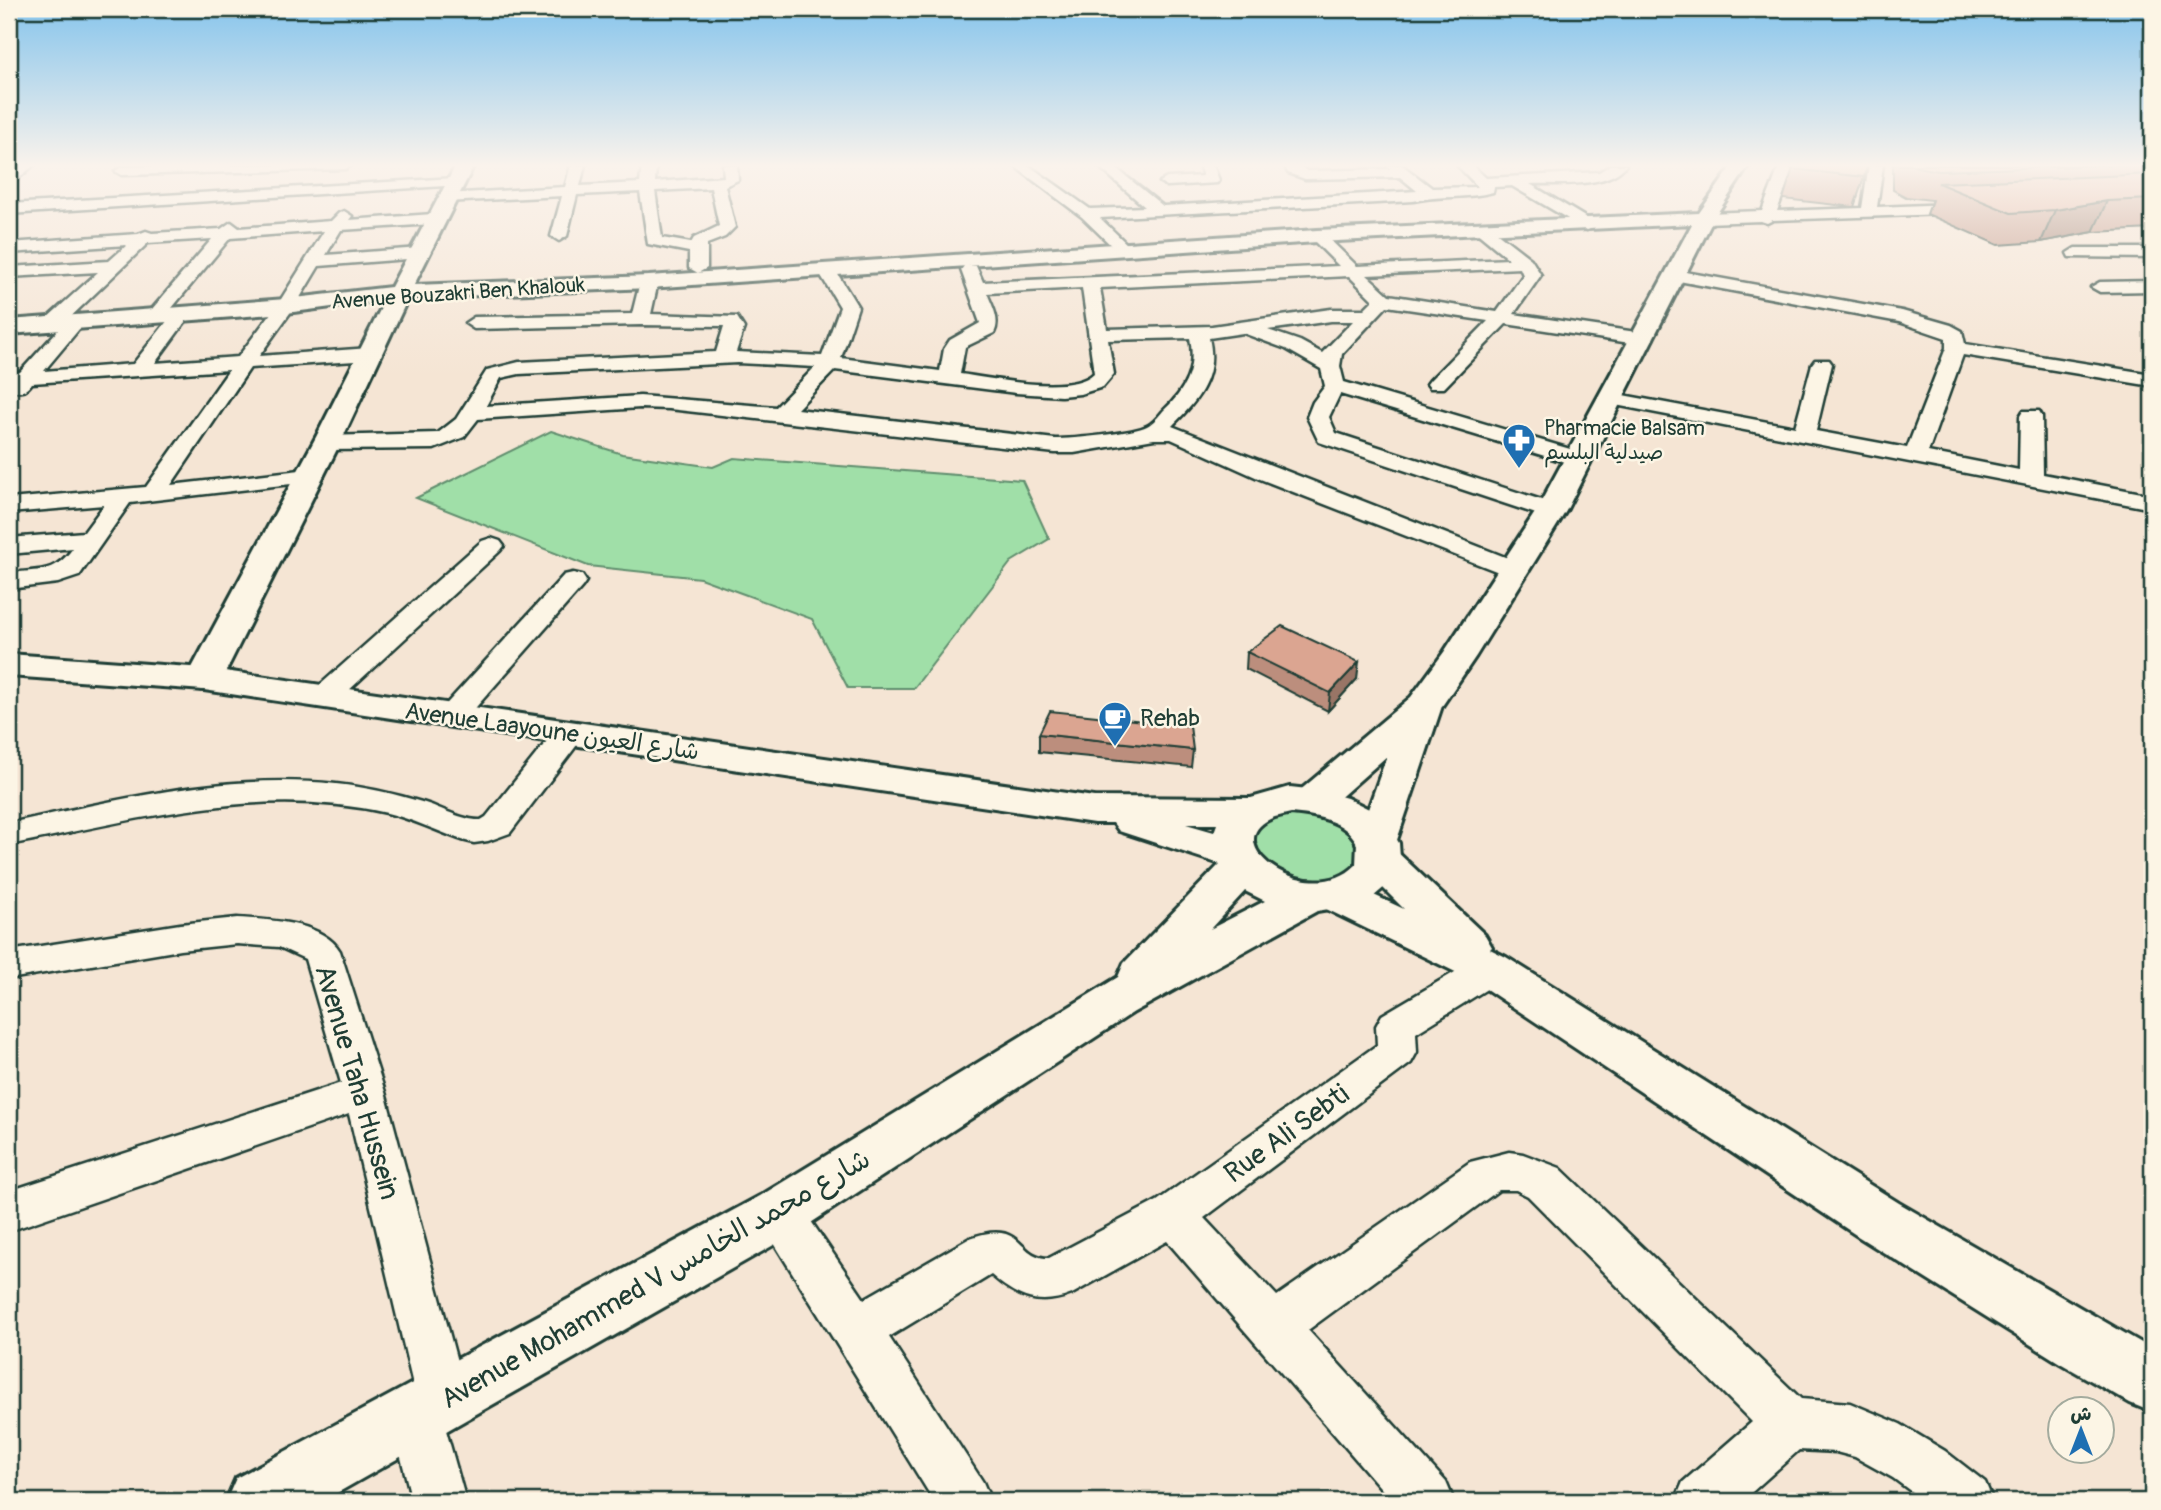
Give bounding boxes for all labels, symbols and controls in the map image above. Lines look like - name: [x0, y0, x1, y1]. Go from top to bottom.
- street label: Avenue Bouzakri Ben Khalouk: [330, 271, 586, 316]
- place label: Pharmacie Balsam صيدلية البلسم: [1544, 415, 1705, 468]
- pharmacy icon: Pharmacie Balsam صيدلية البلسم: [1500, 421, 1538, 470]
- street label: Avenue Laayoune شارع العيون: [403, 696, 701, 768]
- cafe icon: Rehab: [1096, 699, 1134, 748]
- place label: Rehab: [1140, 704, 1200, 733]
- street label: Avenue Taha Hussein: [306, 961, 407, 1204]
- street label: Rue Ali Sebti: [1217, 1077, 1356, 1191]
- street label: Avenue Mohammed V شارع محمد الخامس: [435, 1142, 877, 1418]
- north arrow: [2046, 1394, 2116, 1464]
- text: ش: [2071, 1402, 2092, 1426]

